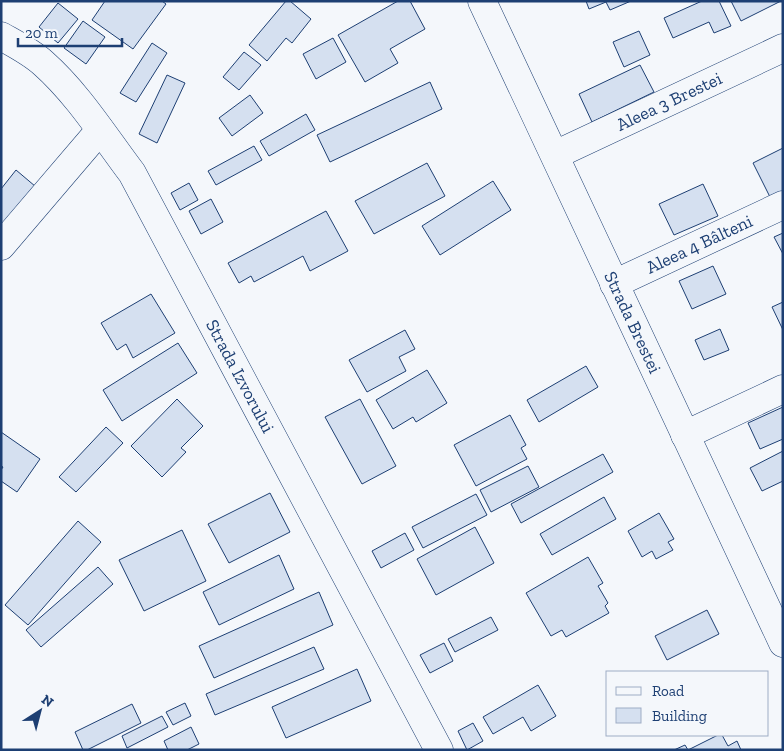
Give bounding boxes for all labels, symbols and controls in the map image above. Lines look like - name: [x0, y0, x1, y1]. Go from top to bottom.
- scale bar: [18, 15, 121, 47]
- text: 20 m: [25, 24, 58, 42]
- street label: Aleea 3 Brestei: [613, 67, 725, 136]
- street label: Aleea 4 Bâlteni: [642, 210, 756, 278]
- street label: Strada Brestei: [599, 268, 666, 377]
- street label: Strada Izvorului: [201, 316, 279, 437]
- legend: [606, 671, 769, 736]
- text: Road: [652, 682, 685, 700]
- north arrow: [15, 686, 65, 736]
- text: N: [38, 691, 57, 711]
- text: Building: [652, 707, 707, 725]

